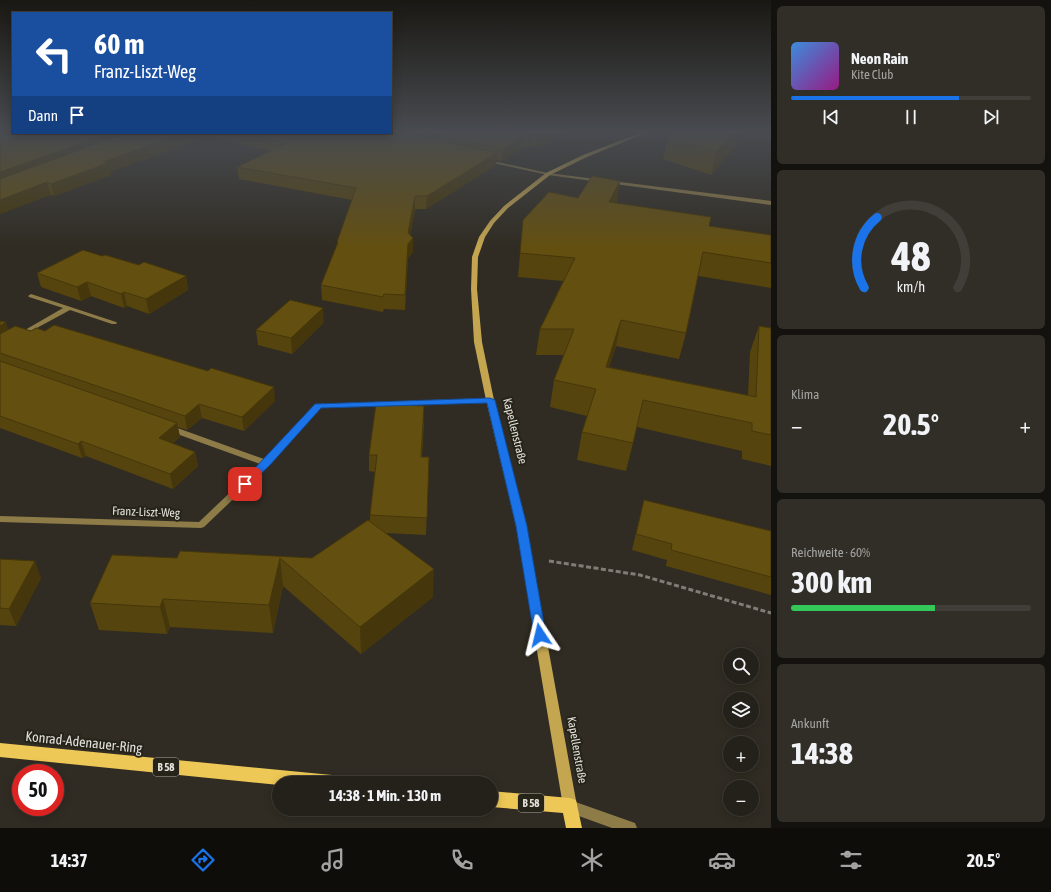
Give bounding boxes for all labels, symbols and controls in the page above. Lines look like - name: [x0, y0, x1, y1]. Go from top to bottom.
- icon: left: [28, 28, 80, 80]
- text: 60 m: [94, 28, 144, 60]
- text: Neon Rain: [851, 50, 908, 67]
- text: Franz-Liszt-Weg: [94, 61, 196, 82]
- text: Kite Club: [851, 67, 893, 82]
- icon: arrive: [66, 104, 88, 126]
- icon: previous: [820, 106, 842, 128]
- icon: pause: [900, 106, 922, 128]
- icon: next: [980, 106, 1002, 128]
- text: Dann: [28, 107, 58, 124]
- text: 48: [890, 231, 931, 279]
- text: km/h: [897, 278, 925, 294]
- text: Klima: [791, 387, 819, 402]
- street label: Kapellenstraße: [500, 397, 530, 465]
- text: 20.5°: [883, 407, 939, 441]
- text: −: [791, 412, 802, 438]
- text: +: [1020, 412, 1031, 438]
- pin: [228, 467, 262, 501]
- icon: arrive: [234, 473, 256, 495]
- street label: Franz-Liszt-Weg: [112, 504, 181, 520]
- text: Reichweite · 60%: [791, 545, 870, 560]
- text: 300 km: [791, 565, 872, 599]
- position arrow: [519, 614, 561, 656]
- map controls: [723, 648, 759, 816]
- button: search: [723, 648, 759, 684]
- button: layers: [723, 692, 759, 728]
- street label: Kapellenstraße: [564, 716, 590, 784]
- text: Ankunft: [791, 716, 829, 731]
- street label: Konrad-Adenauer-Ring: [25, 728, 143, 756]
- button: +: [723, 736, 759, 772]
- text: 14:38: [791, 736, 853, 770]
- road number: B 58: [153, 758, 179, 776]
- speed limit sign: 50: [12, 764, 64, 816]
- button: −: [723, 780, 759, 816]
- text: 14:38 · 1 Min. · 130 m: [329, 787, 441, 804]
- road number: B 58: [518, 794, 544, 812]
- icon: directions: [189, 846, 217, 874]
- icon: music: [319, 846, 347, 874]
- icon: phone: [448, 846, 476, 874]
- icon: climate: [578, 846, 606, 874]
- icon: car: [708, 846, 736, 874]
- icon: filters: [837, 846, 865, 874]
- text: 14:37: [51, 850, 88, 871]
- text: 20.5°: [967, 850, 1000, 871]

